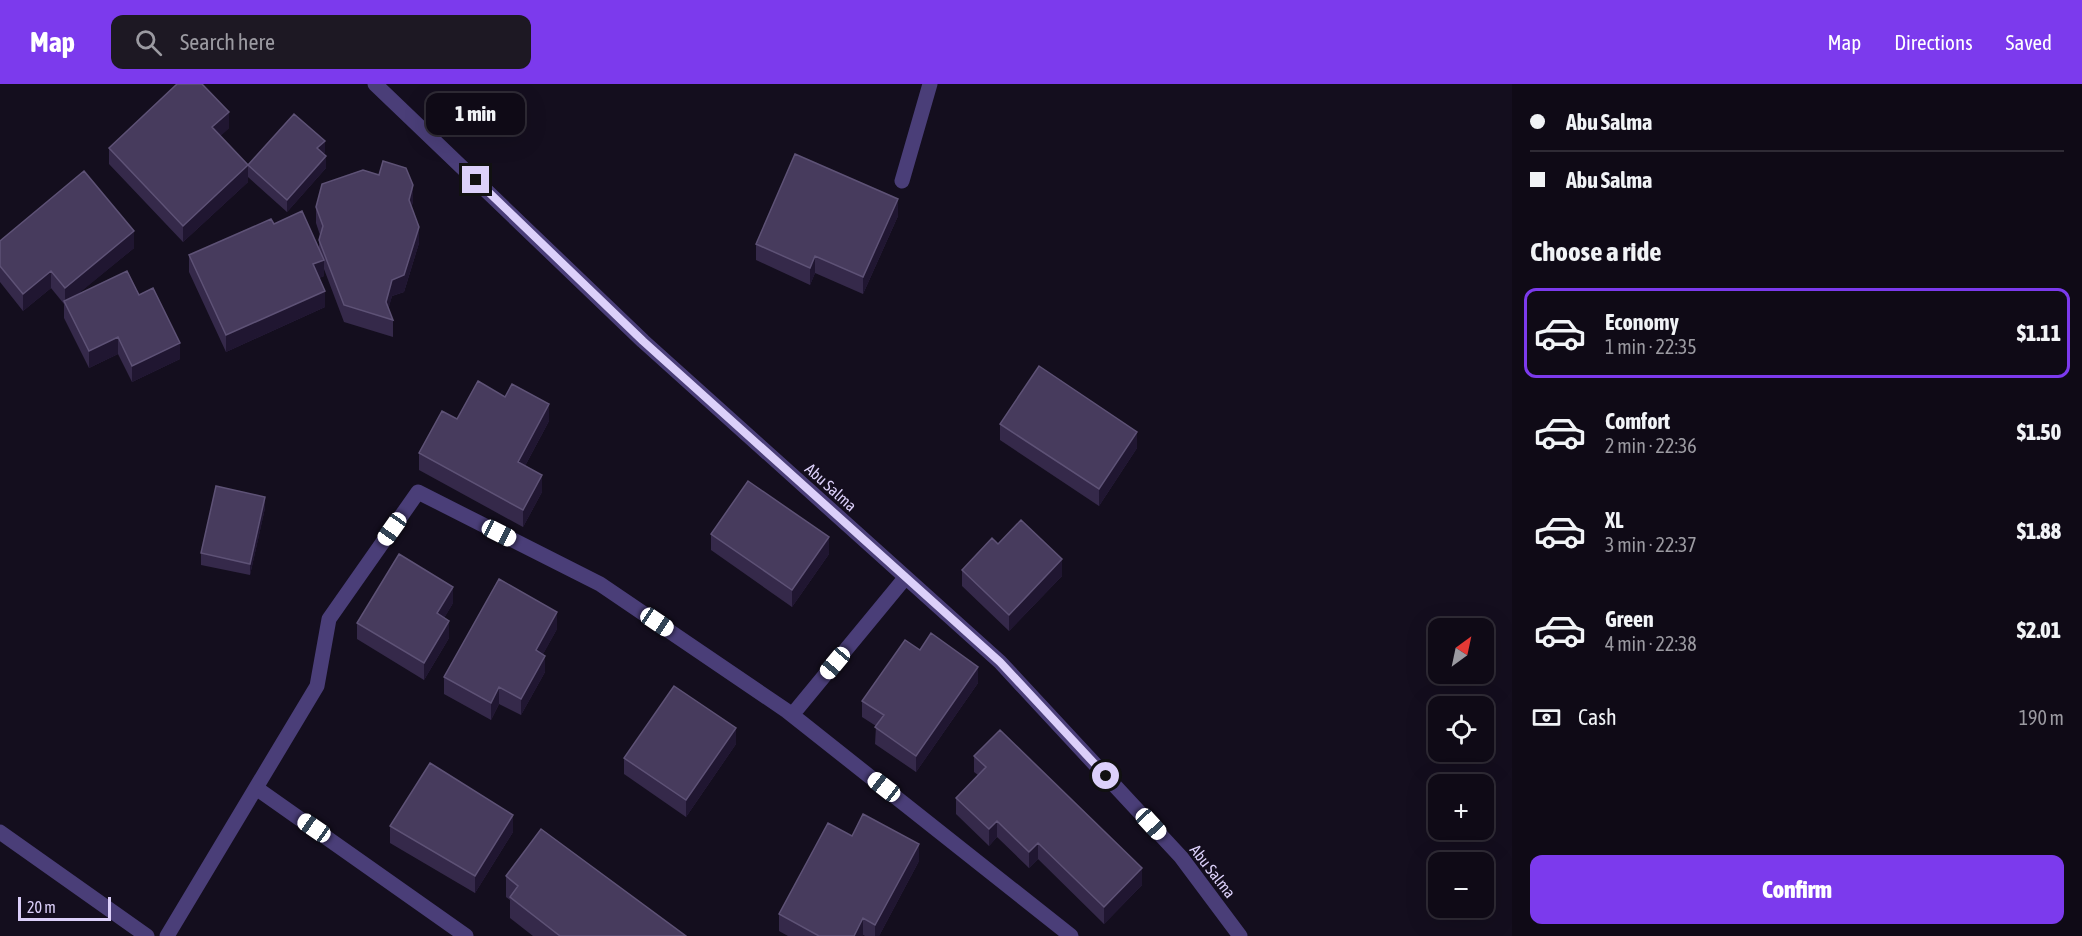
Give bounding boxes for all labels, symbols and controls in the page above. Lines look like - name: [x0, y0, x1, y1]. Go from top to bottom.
- search box: [111, 15, 531, 69]
- text: Map: [30, 26, 75, 58]
- icon: search: [132, 26, 165, 59]
- text: Search here: [180, 29, 275, 55]
- text: Map: [1827, 30, 1861, 54]
- text: Directions: [1894, 30, 1973, 54]
- text: Saved: [2006, 30, 2052, 54]
- callout: 1 min: [426, 93, 526, 135]
- text: 1 min: [455, 102, 496, 125]
- text: Abu Salma: [1566, 109, 1652, 135]
- route end: [462, 166, 489, 193]
- text: Abu Salma: [1566, 167, 1652, 193]
- text: Choose a ride: [1530, 236, 1662, 267]
- icon: car: [1533, 306, 1587, 360]
- text: Economy: [1605, 309, 1679, 335]
- text: $1.11: [2017, 320, 2061, 346]
- text: 1 min · 22:35: [1605, 335, 1697, 358]
- icon: car: [1533, 405, 1587, 459]
- text: Comfort: [1605, 408, 1670, 434]
- text: $1.50: [2017, 419, 2061, 445]
- text: 2 min · 22:36: [1605, 434, 1697, 457]
- street label: Abu Salma: [802, 459, 860, 515]
- icon: car: [1533, 504, 1587, 558]
- text: XL: [1605, 507, 1623, 533]
- car: [374, 509, 410, 549]
- car: [479, 517, 519, 549]
- text: $1.88: [2017, 518, 2061, 544]
- text: 3 min · 22:37: [1605, 533, 1697, 556]
- icon: car: [1533, 603, 1587, 657]
- car: [637, 604, 677, 640]
- text: Green: [1605, 606, 1654, 632]
- text: $2.01: [2017, 617, 2061, 643]
- north arrow: [1428, 618, 1494, 684]
- map controls: [1428, 618, 1494, 918]
- text: 4 min · 22:38: [1605, 632, 1697, 655]
- car: [817, 643, 853, 683]
- button: locate: [1428, 696, 1494, 762]
- icon: cash: [1530, 701, 1563, 734]
- text: Cash: [1578, 704, 1617, 730]
- text: 190 m: [2019, 706, 2064, 729]
- route start: [1092, 762, 1119, 789]
- car: [864, 769, 904, 805]
- button: +: [1428, 774, 1494, 840]
- car: [1132, 805, 1170, 843]
- car: [294, 810, 334, 846]
- street label: Abu Salma: [1187, 841, 1239, 901]
- button: −: [1428, 852, 1494, 918]
- button: Confirm: [1530, 855, 2064, 924]
- scale bar: [18, 894, 111, 922]
- text: 20 m: [27, 898, 56, 916]

